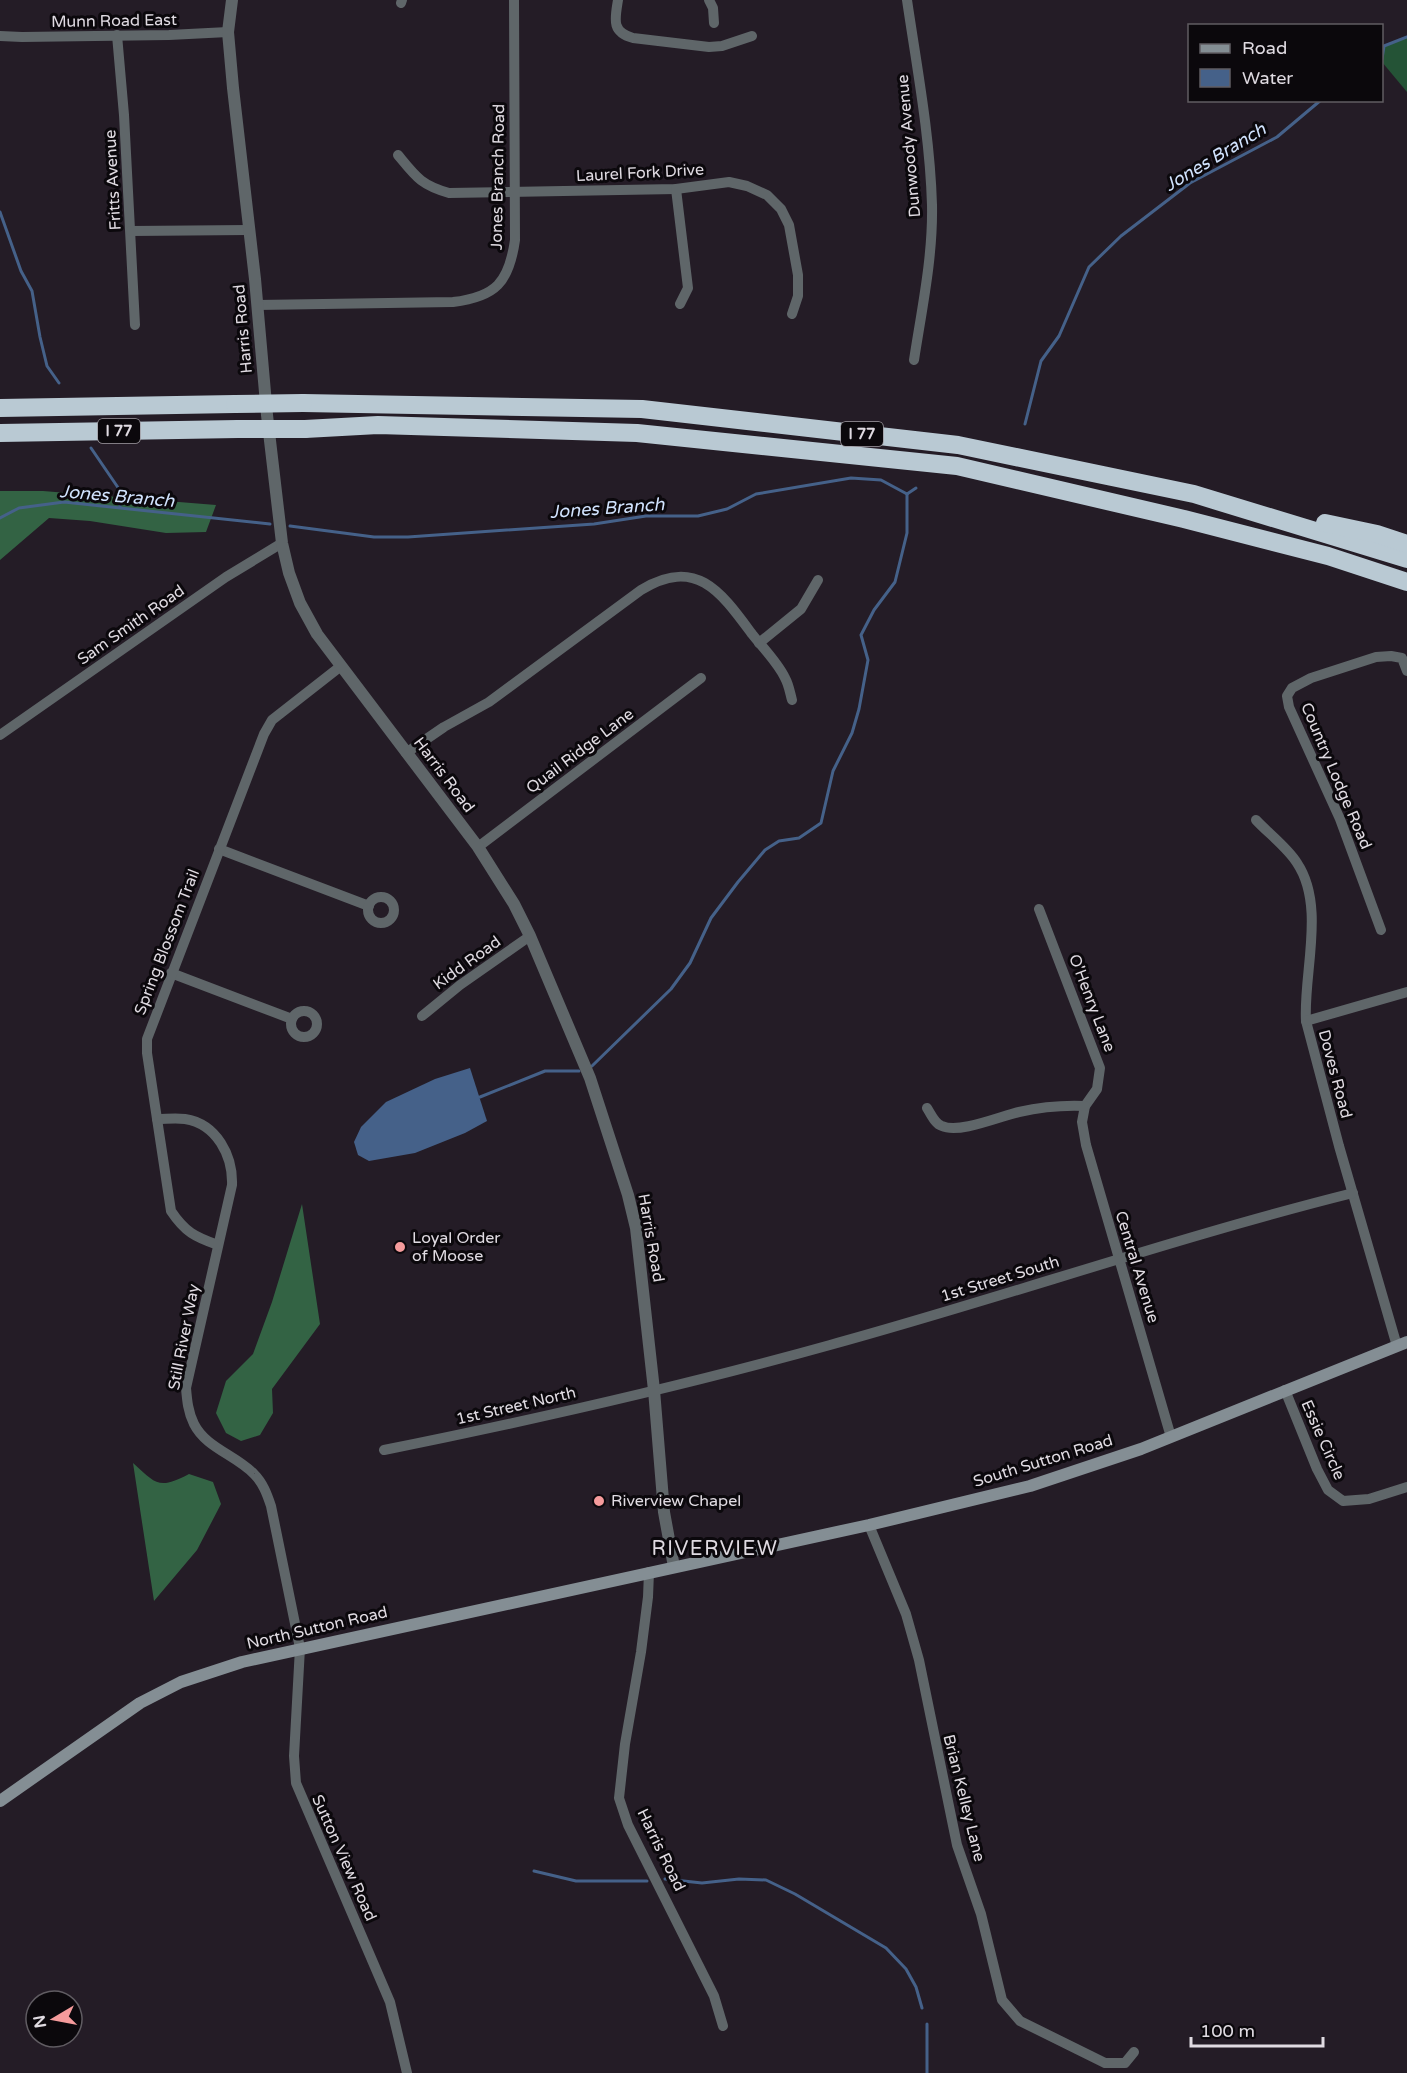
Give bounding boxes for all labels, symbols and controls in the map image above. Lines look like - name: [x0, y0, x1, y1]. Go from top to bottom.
- street label: Munn Road East: [51, 10, 177, 32]
- legend: [1188, 24, 1383, 102]
- text: Road: [1242, 37, 1287, 59]
- text: Water: [1242, 67, 1293, 89]
- street label: Dunwoody Avenue: [893, 74, 925, 218]
- street label: Jones Branch Road: [487, 104, 509, 250]
- water label: Jones Branch: [1160, 118, 1271, 196]
- street label: Fritts Avenue: [100, 129, 126, 231]
- street label: Laurel Fork Drive: [575, 160, 705, 186]
- street label: Harris Road: [229, 284, 257, 374]
- road number: I 77: [98, 419, 140, 443]
- road number: I 77: [841, 422, 883, 446]
- water label: Jones Branch: [59, 480, 176, 512]
- water label: Jones Branch: [549, 493, 666, 523]
- street label: Sam Smith Road: [74, 581, 188, 669]
- street label: Country Lodge Road: [1296, 700, 1376, 852]
- street label: Quail Ridge Lane: [522, 704, 638, 798]
- street label: Harris Road: [409, 733, 479, 817]
- street label: Spring Blossom Trail: [130, 866, 204, 1018]
- street label: Kidd Road: [429, 932, 505, 994]
- street label: O'Henry Lane: [1064, 951, 1120, 1055]
- street label: Doves Road: [1314, 1028, 1356, 1120]
- street label: Harris Road: [633, 1192, 669, 1284]
- street label: Central Avenue: [1110, 1209, 1164, 1325]
- place label: Loyal Order of Moose: [412, 1228, 501, 1266]
- marker: Loyal Order of Moose: [393, 1240, 407, 1254]
- street label: 1st Street South: [938, 1251, 1062, 1307]
- street label: Still River Way: [164, 1282, 204, 1392]
- street label: 1st Street North: [454, 1383, 578, 1429]
- street label: Essie Circle: [1297, 1397, 1349, 1483]
- street label: South Sutton Road: [971, 1430, 1115, 1492]
- place label: Riverview Chapel: [611, 1491, 741, 1511]
- marker: Riverview Chapel: [592, 1494, 606, 1508]
- district label: RIVERVIEW: [652, 1537, 778, 1561]
- street label: North Sutton Road: [245, 1602, 389, 1654]
- street label: Brian Kelley Lane: [939, 1732, 989, 1864]
- street label: Sutton View Road: [307, 1792, 381, 1924]
- street label: Harris Road: [632, 1805, 690, 1895]
- north arrow: [24, 1989, 84, 2049]
- scale bar: [1191, 2010, 1323, 2048]
- text: N: [29, 2013, 51, 2029]
- text: 100 m: [1200, 2020, 1255, 2042]

